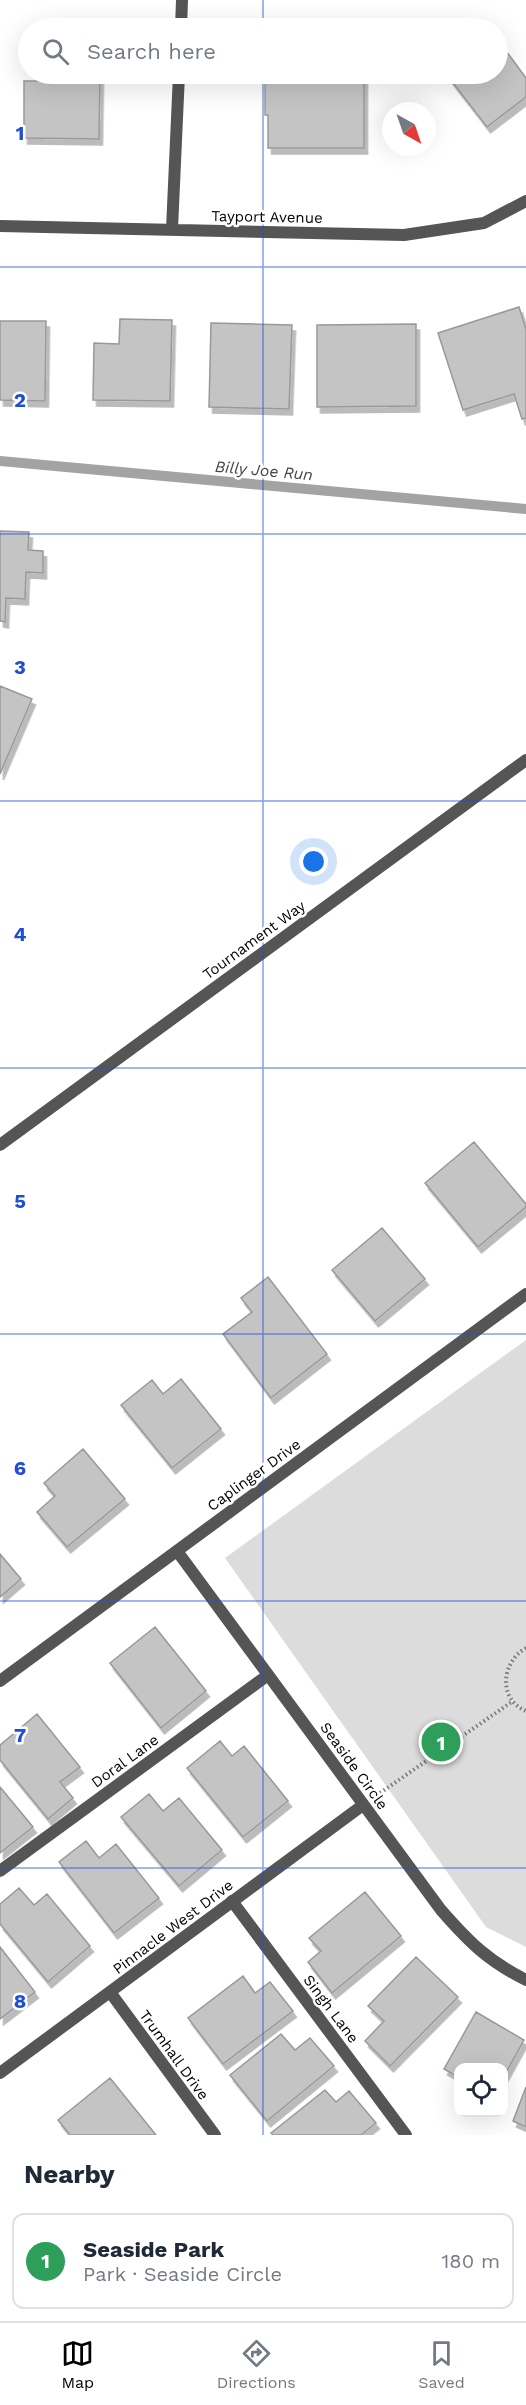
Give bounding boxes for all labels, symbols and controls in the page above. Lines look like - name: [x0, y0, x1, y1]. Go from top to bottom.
- search box: [18, 18, 508, 84]
- icon: search: [39, 35, 72, 68]
- text: Search here: [87, 39, 216, 64]
- north arrow: [382, 102, 436, 156]
- text: 1: [16, 121, 24, 145]
- street label: Tayport Avenue: [211, 207, 323, 227]
- text: 2: [14, 388, 26, 412]
- water label: Billy Joe Run: [214, 457, 314, 484]
- text: 3: [14, 655, 26, 679]
- your location: [299, 847, 328, 876]
- street label: Tournament Way: [199, 897, 309, 983]
- text: 4: [14, 922, 27, 946]
- text: 5: [14, 1189, 26, 1213]
- street label: Caplinger Drive: [204, 1435, 304, 1515]
- text: 6: [14, 1456, 26, 1480]
- street label: Seaside Circle: [316, 1719, 392, 1813]
- pin: 1: [422, 1720, 460, 1764]
- text: 7: [14, 1723, 26, 1747]
- street label: Doral Lane: [88, 1731, 162, 1791]
- street label: Pinnacle West Drive: [109, 1876, 237, 1978]
- street label: Singh Lane: [300, 1971, 362, 2047]
- text: 8: [14, 1989, 26, 2013]
- street label: Trumhall Drive: [135, 2007, 213, 2103]
- map controls: [454, 2063, 508, 2117]
- button: locate: [454, 2063, 508, 2117]
- text: Nearby: [24, 2159, 115, 2189]
- text: Seaside Park: [83, 2237, 224, 2262]
- text: 1: [41, 2249, 50, 2273]
- text: 180 m: [442, 2249, 500, 2273]
- text: Park · Seaside Circle: [83, 2262, 282, 2286]
- tab: Map: [61, 2337, 94, 2392]
- tab: Directions: [217, 2337, 296, 2392]
- tab: Saved: [418, 2337, 465, 2392]

